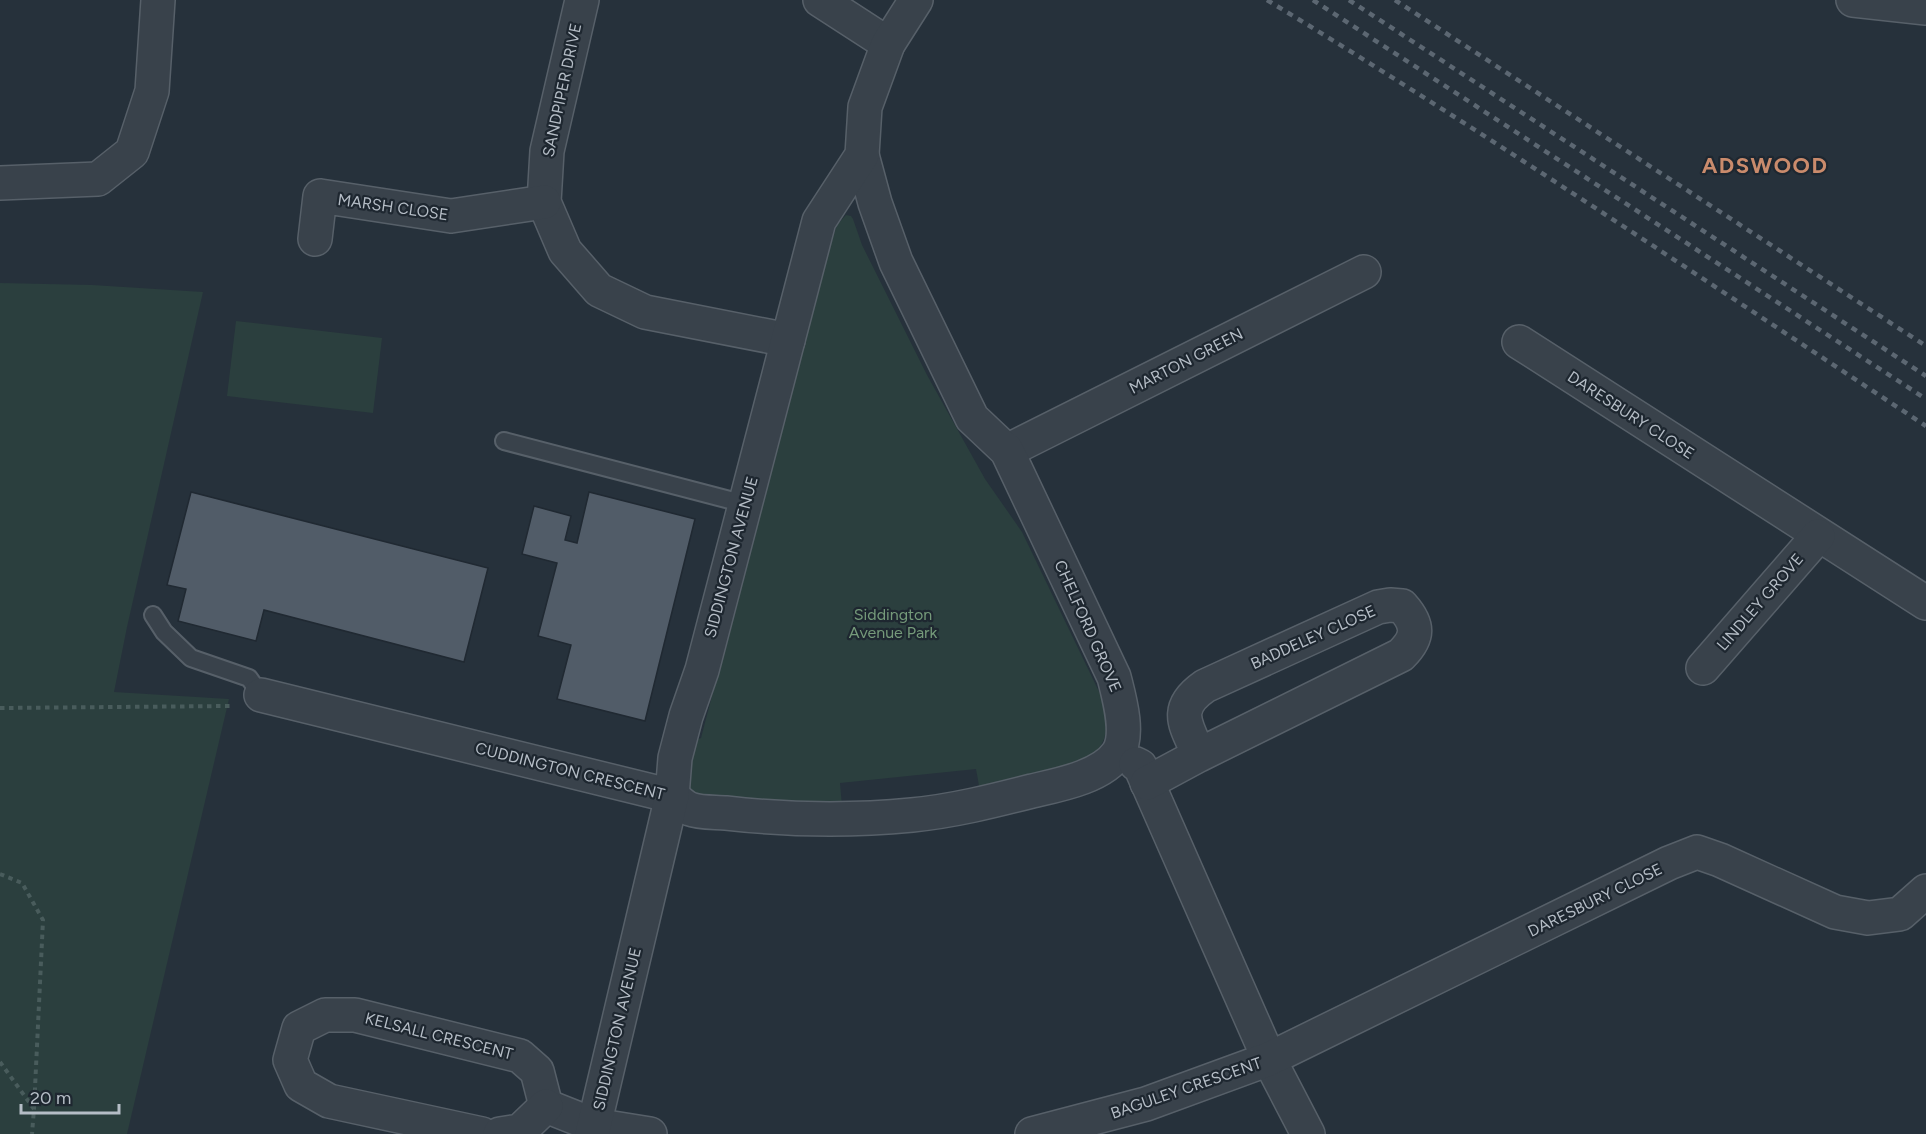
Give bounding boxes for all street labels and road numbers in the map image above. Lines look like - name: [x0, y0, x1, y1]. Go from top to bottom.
- street label: SANDPIPER DRIVE: [539, 21, 585, 159]
- street label: MARSH CLOSE: [336, 190, 450, 224]
- street label: MARTON GREEN: [1126, 324, 1246, 398]
- street label: DARESBURY CLOSE: [1564, 367, 1698, 463]
- street label: SIDDINGTON AVENUE: [700, 474, 762, 640]
- street label: LINDLEY GROVE: [1713, 550, 1807, 654]
- street label: CHELFORD GROVE: [1050, 557, 1126, 695]
- street label: BADDELEY CLOSE: [1248, 601, 1378, 673]
- street label: CUDDINGTON CRESCENT: [473, 738, 667, 804]
- street label: DARESBURY CLOSE: [1525, 859, 1665, 941]
- street label: SIDDINGTON AVENUE: [589, 946, 645, 1112]
- street label: KELSALL CRESCENT: [363, 1008, 515, 1064]
- street label: BAGULEY CRESCENT: [1108, 1053, 1264, 1123]

